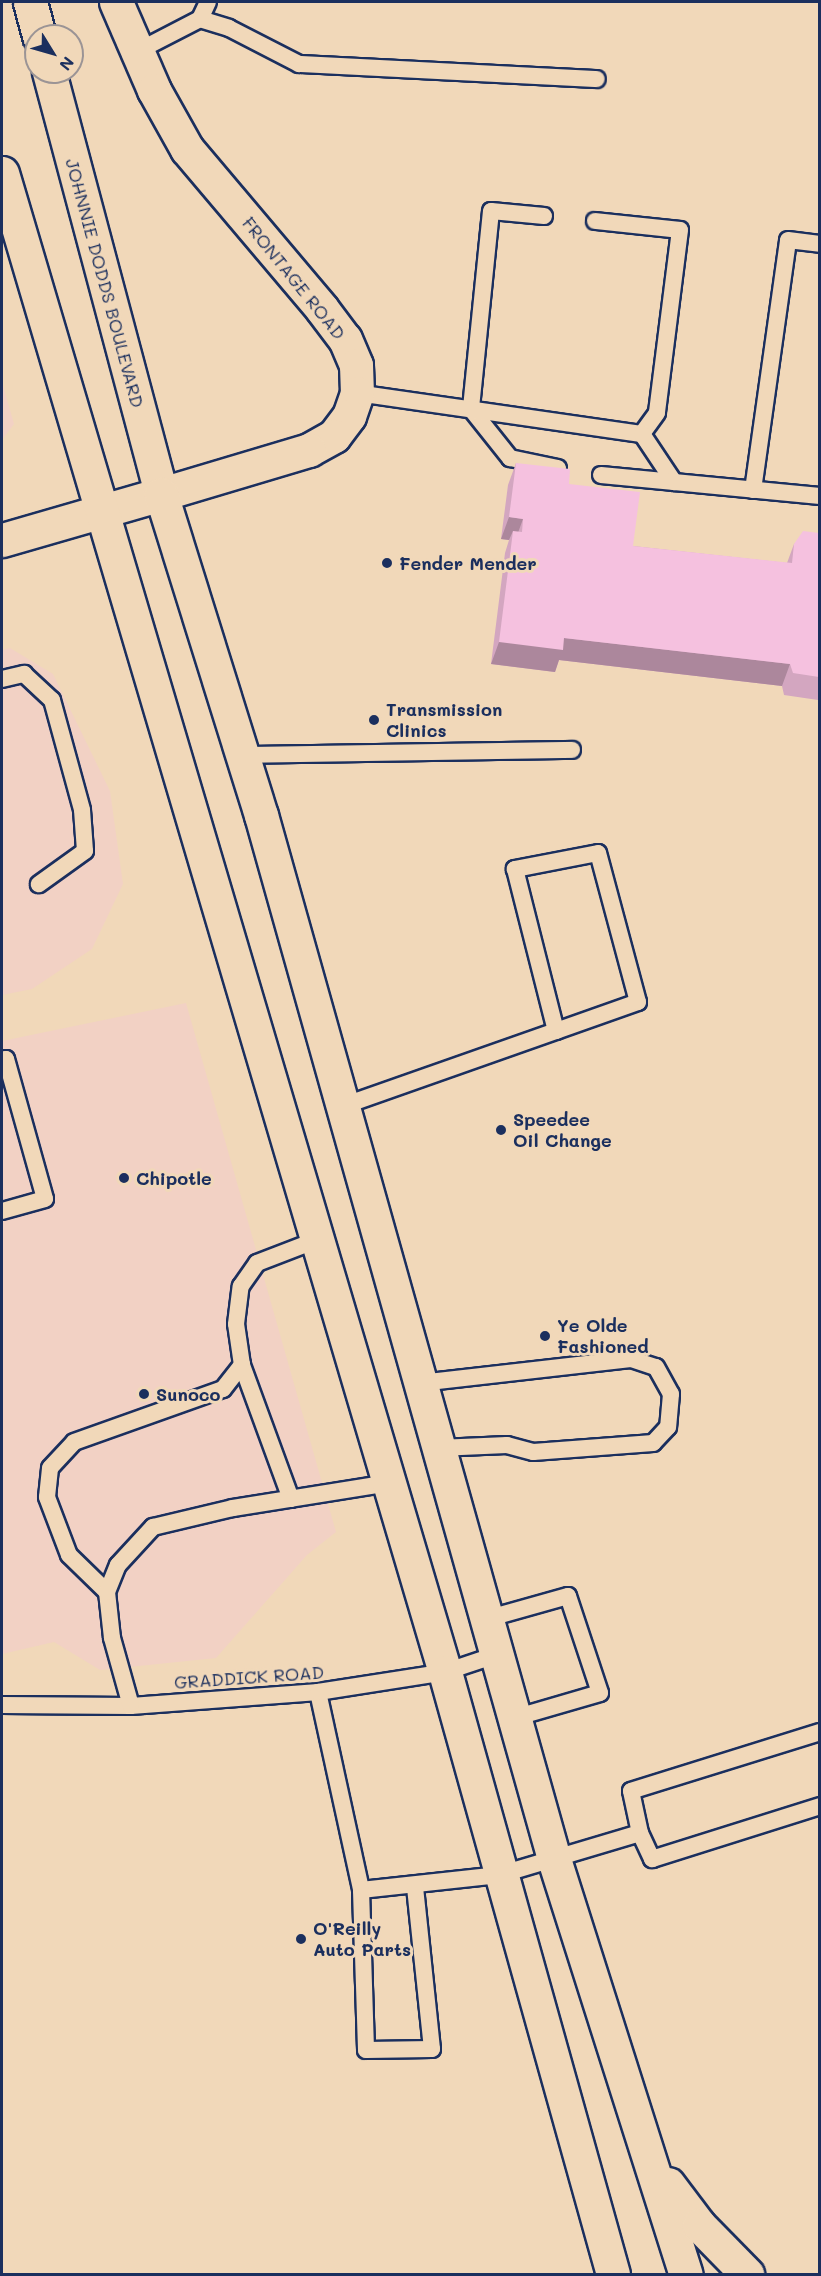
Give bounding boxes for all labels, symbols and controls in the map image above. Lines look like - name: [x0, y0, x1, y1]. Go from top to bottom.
- north arrow: [24, 24, 84, 84]
- text: N: [55, 53, 79, 75]
- street label: JOHNNIE DODDS BOULEVARD: [61, 156, 149, 410]
- street label: FRONTAGE ROAD: [238, 212, 350, 344]
- place label: Fender Mender: [399, 552, 537, 574]
- marker: Fender Mender: [380, 556, 394, 570]
- place label: Transmission Clinics: [386, 699, 502, 742]
- marker: Transmission Clinics: [367, 713, 381, 727]
- place label: Speedee Oil Change: [513, 1109, 612, 1152]
- marker: Speedee Oil Change: [494, 1123, 508, 1137]
- place label: Chipotle: [136, 1167, 212, 1189]
- marker: Chipotle: [117, 1171, 131, 1185]
- place label: Ye Olde Fashioned: [557, 1315, 649, 1358]
- marker: Ye Olde Fashioned: [538, 1329, 552, 1343]
- place label: Sunoco: [156, 1383, 221, 1405]
- marker: Sunoco: [137, 1387, 151, 1401]
- street label: GRADDICK ROAD: [173, 1661, 325, 1693]
- place label: O'Reilly Auto Parts: [313, 1918, 411, 1960]
- marker: O'Reilly Auto Parts: [294, 1932, 308, 1946]

